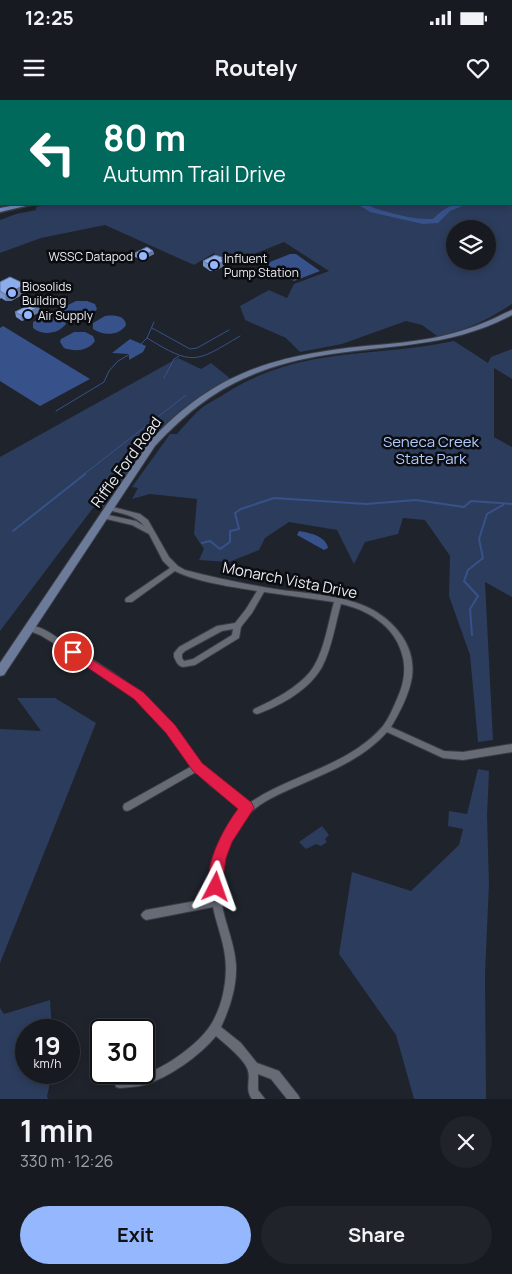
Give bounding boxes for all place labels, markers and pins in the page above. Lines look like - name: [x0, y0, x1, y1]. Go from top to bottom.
- place label: WSSC Datapod: [49, 248, 133, 265]
- marker: WSSC Datapod: [137, 250, 149, 262]
- place label: Influent Pump Station: [224, 250, 299, 281]
- marker: Influent Pump Station: [208, 259, 220, 271]
- place label: Biosolids Building: [22, 278, 72, 309]
- marker: Biosolids Building: [6, 287, 18, 299]
- place label: Air Supply: [38, 307, 94, 324]
- marker: Air Supply: [22, 309, 34, 321]
- pin: [52, 631, 94, 673]

